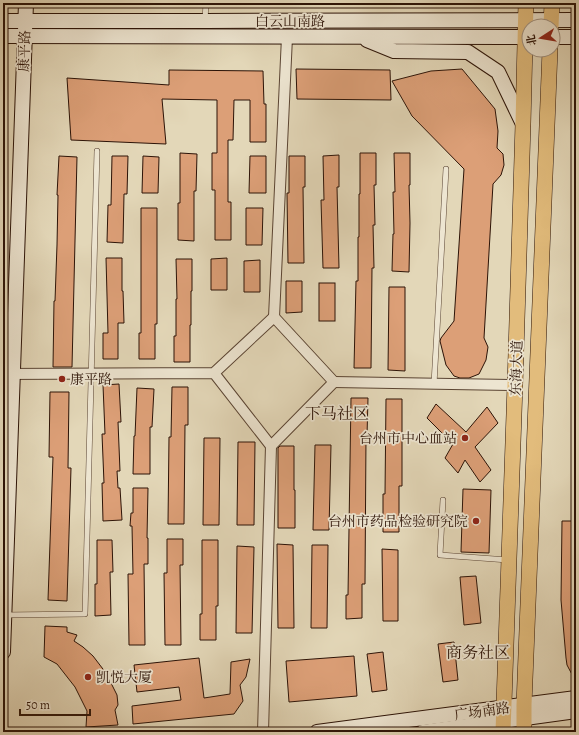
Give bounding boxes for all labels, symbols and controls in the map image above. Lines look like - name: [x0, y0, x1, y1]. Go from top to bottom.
- street label: 白云山南路: [255, 12, 325, 31]
- north arrow: [521, 18, 561, 58]
- street label: 康平路: [14, 30, 35, 72]
- text: 北: [523, 33, 540, 47]
- street label: 东海大道: [506, 340, 527, 396]
- place label: 康平路: [70, 370, 112, 389]
- marker: 康平路: [57, 374, 67, 384]
- district label: 下马社区: [305, 403, 369, 425]
- place label: 台州市中心血站: [359, 429, 457, 448]
- marker: 台州市中心血站: [460, 433, 470, 443]
- place label: 台州市药品检验研究院: [328, 512, 468, 531]
- marker: 台州市药品检验研究院: [471, 516, 481, 526]
- district label: 商务社区: [446, 642, 510, 664]
- place label: 凯悦大厦: [96, 668, 152, 687]
- marker: 凯悦大厦: [83, 672, 93, 682]
- scale bar: [20, 691, 90, 717]
- text: 50 m: [26, 697, 50, 713]
- street label: 广场南路: [453, 698, 511, 725]

